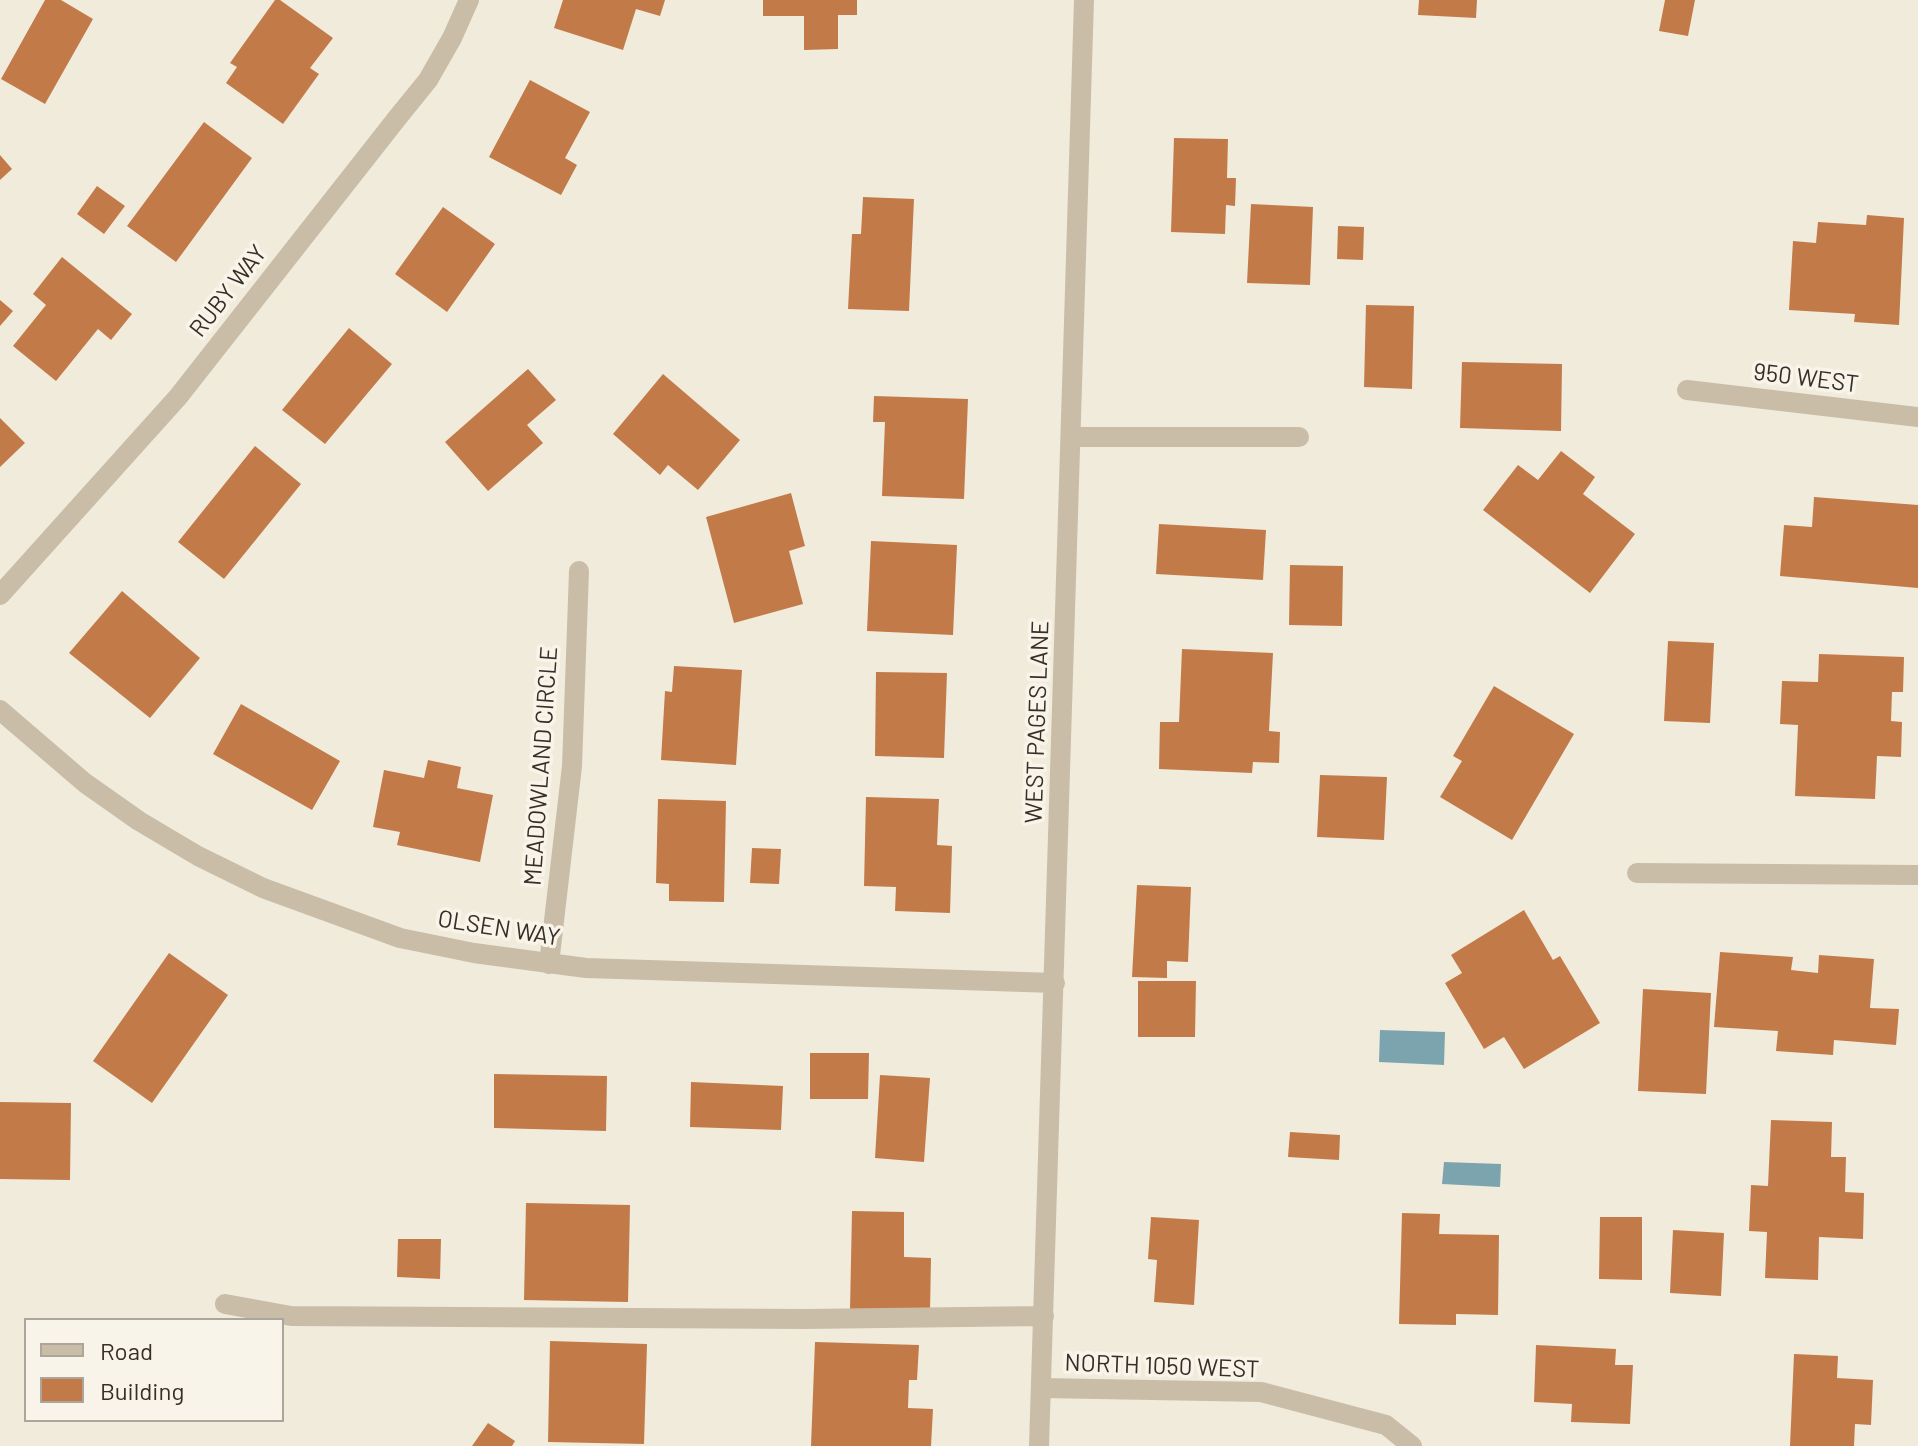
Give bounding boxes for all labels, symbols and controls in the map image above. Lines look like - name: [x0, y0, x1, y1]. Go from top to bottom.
- street label: RUBY WAY: [183, 239, 273, 343]
- street label: 950 WEST: [1752, 357, 1860, 399]
- street label: WEST PAGES LANE: [1019, 620, 1055, 824]
- street label: MEADOWLAND CIRCLE: [518, 645, 564, 887]
- street label: OLSEN WAY: [436, 904, 562, 952]
- legend: [24, 1318, 284, 1422]
- text: Road: [100, 1336, 153, 1365]
- street label: NORTH 1050 WEST: [1064, 1348, 1260, 1384]
- text: Building: [100, 1376, 184, 1405]

